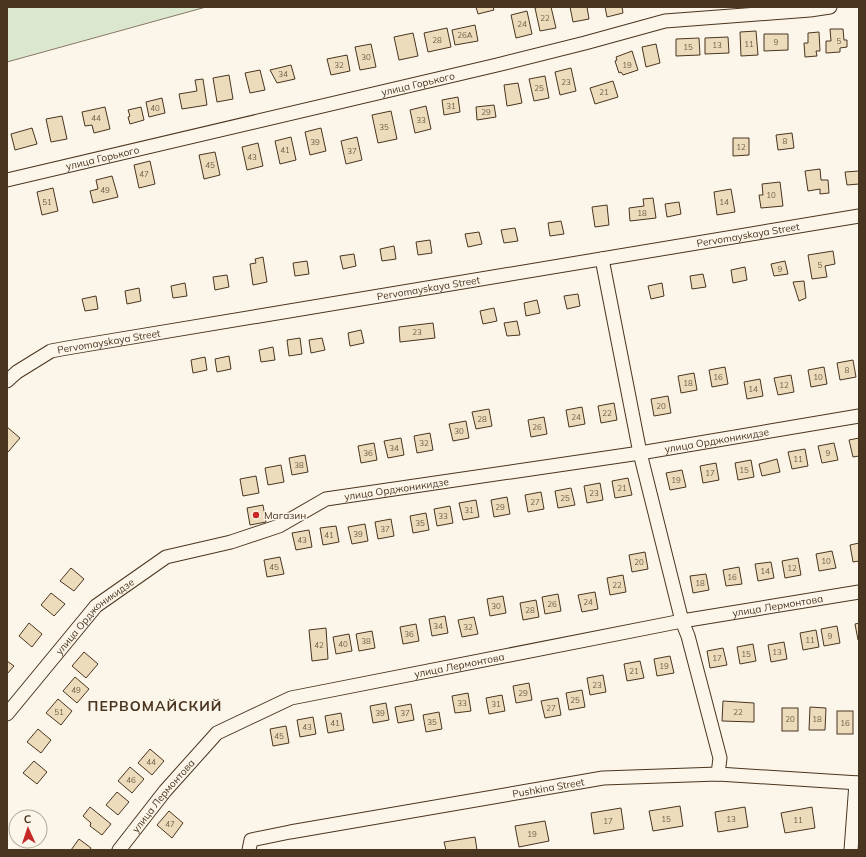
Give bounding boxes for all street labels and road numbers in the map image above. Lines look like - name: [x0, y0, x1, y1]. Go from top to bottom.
- street label: улица Горького: [380, 69, 456, 99]
- street label: улица Горького: [64, 143, 141, 173]
- street label: Pervomayskaya Street: [696, 220, 801, 250]
- street label: Pervomayskaya Street: [376, 273, 481, 303]
- street label: Pervomayskaya Street: [56, 326, 162, 357]
- street label: улица Орджоникидзе: [664, 425, 770, 456]
- street label: улица Орджоникидзе: [343, 475, 450, 503]
- street label: улица Орджоникидзе: [53, 575, 137, 657]
- street label: улица Лермонтова: [731, 592, 824, 620]
- street label: улица Лермонтова: [413, 650, 506, 681]
- street label: улица Лермонтова: [129, 756, 198, 835]
- street label: Pushkina Street: [511, 775, 586, 801]

